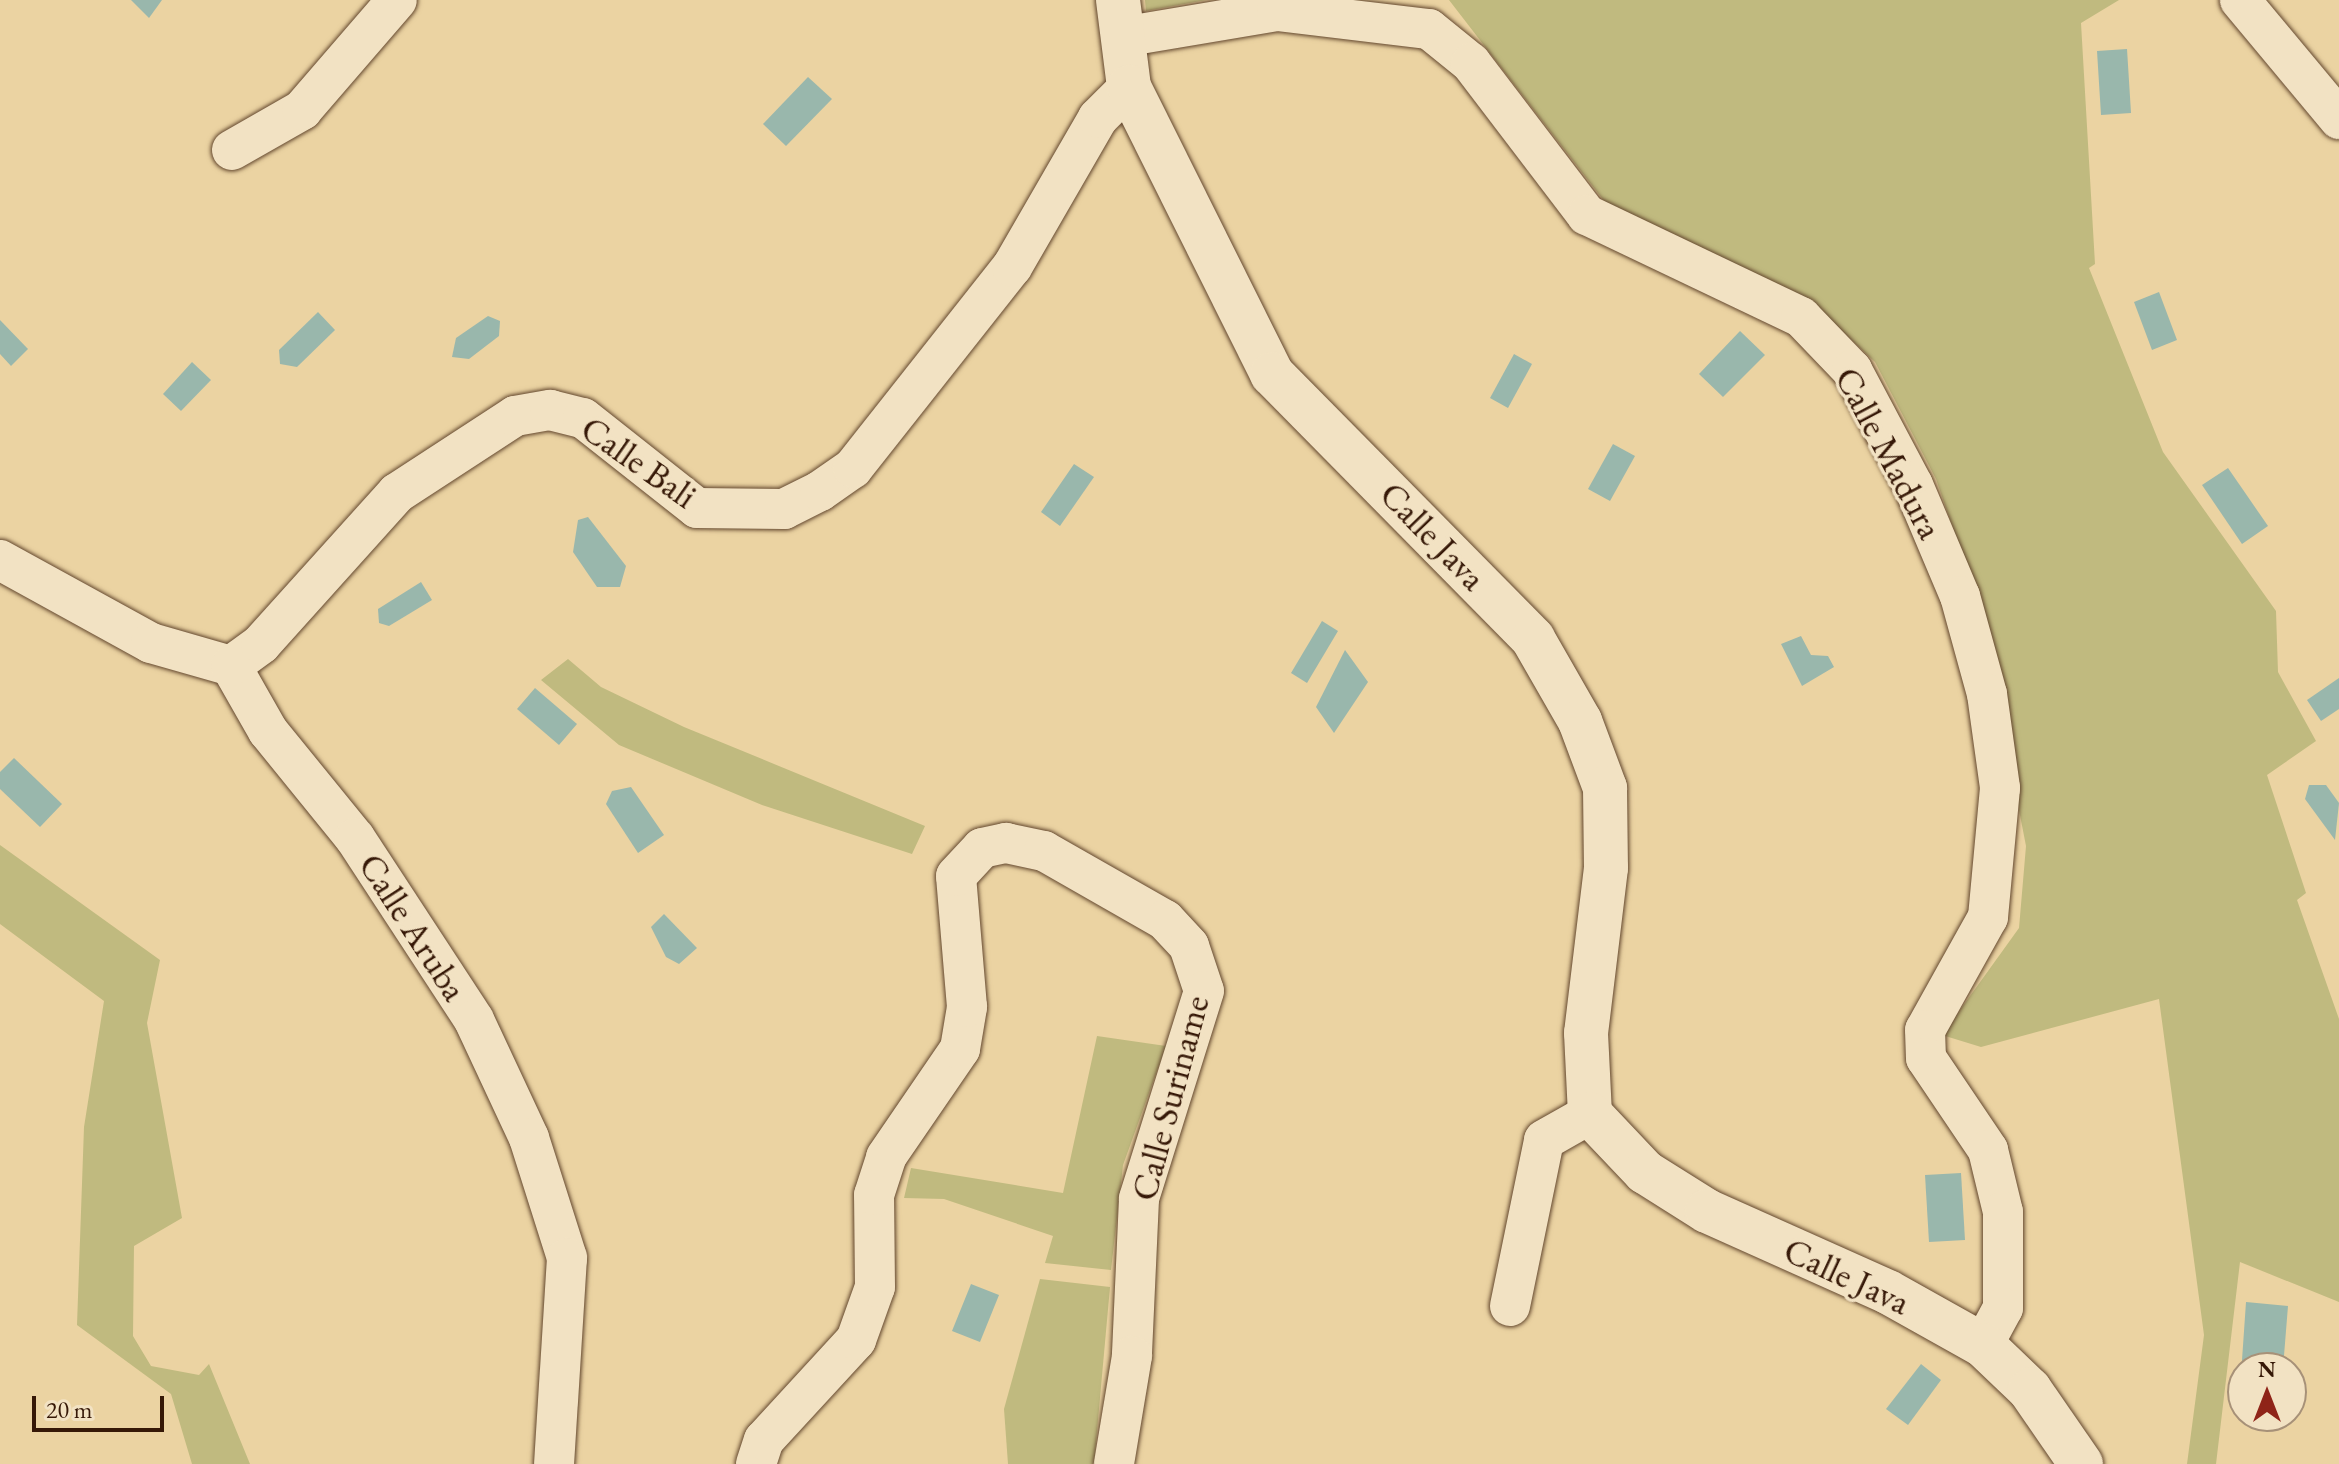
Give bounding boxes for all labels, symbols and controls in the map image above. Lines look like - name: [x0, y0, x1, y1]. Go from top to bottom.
- street label: Calle Madura: [1826, 360, 1952, 546]
- street label: Calle Bali: [573, 407, 705, 517]
- street label: Calle Java: [1371, 473, 1495, 599]
- street label: Calle Aruba: [350, 845, 476, 1009]
- street label: Calle Suriname: [1122, 991, 1218, 1205]
- street label: Calle Java: [1777, 1228, 1917, 1324]
- north arrow: [2227, 1352, 2307, 1432]
- text: N: [2258, 1355, 2276, 1384]
- scale bar: [36, 1380, 168, 1430]
- text: 20 m: [46, 1394, 93, 1425]

